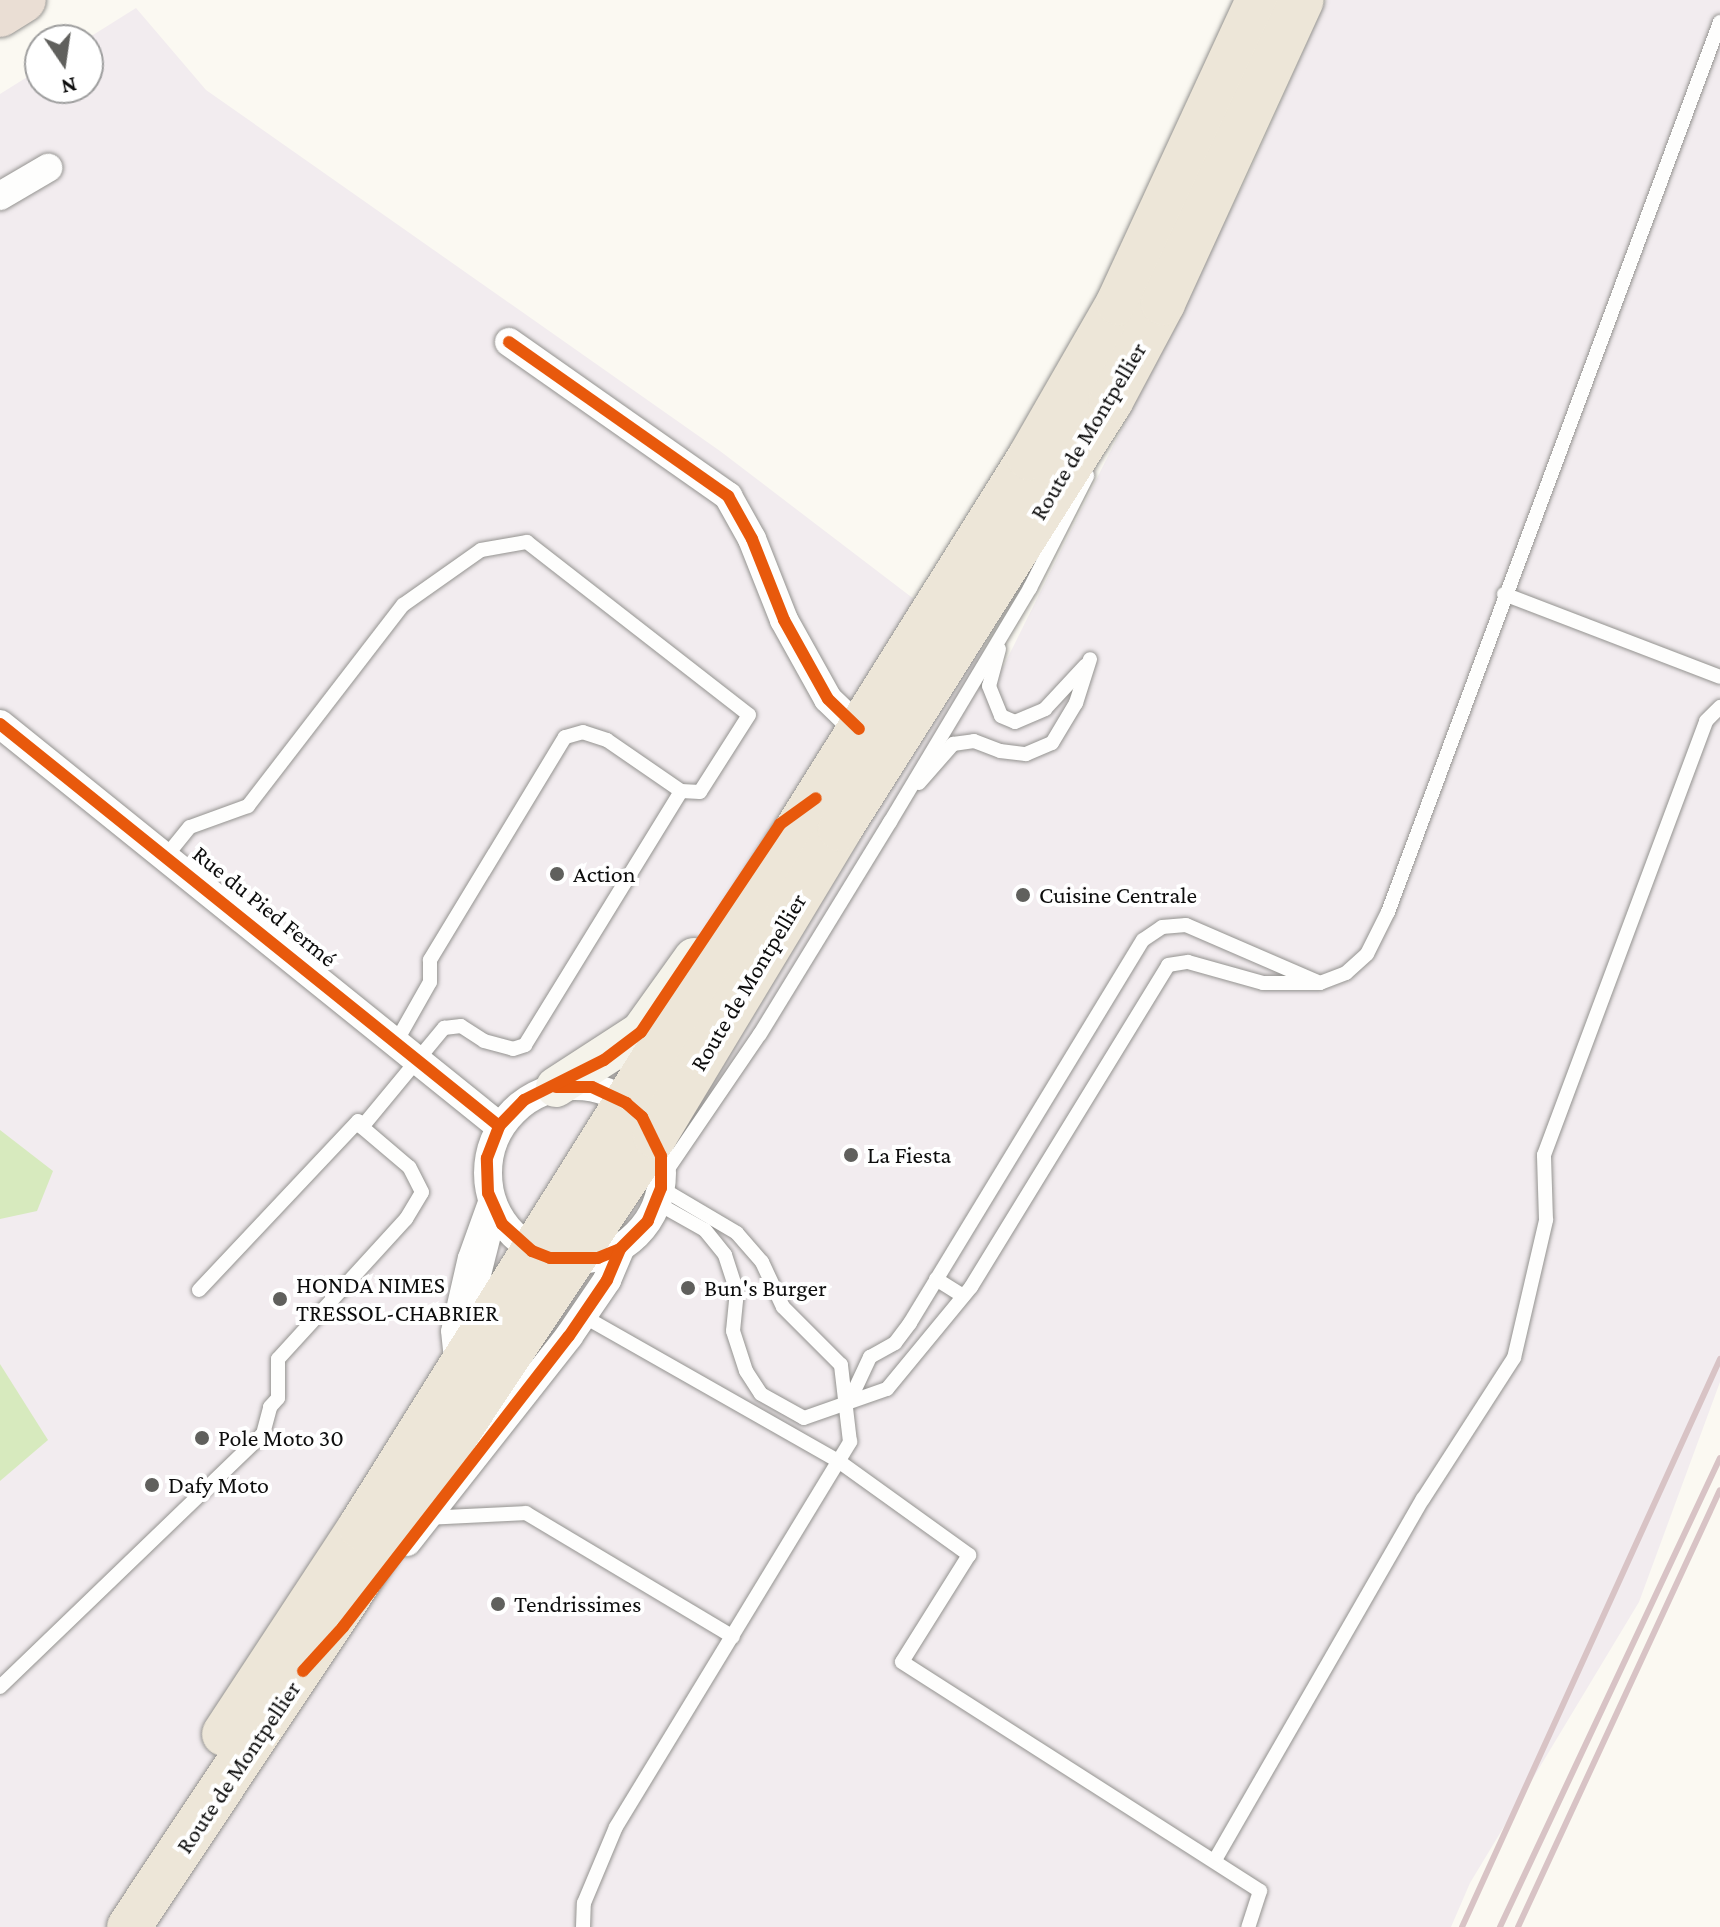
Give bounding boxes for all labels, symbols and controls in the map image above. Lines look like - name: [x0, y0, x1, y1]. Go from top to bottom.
- north arrow: [24, 24, 104, 104]
- text: N: [59, 72, 79, 100]
- street label: Route de Montpellier: [1024, 337, 1152, 525]
- street label: Rue du Pied Fermé: [187, 839, 343, 973]
- place label: Action: [573, 860, 636, 888]
- marker: Action: [548, 865, 566, 883]
- place label: Cuisine Centrale: [1039, 881, 1197, 909]
- marker: Cuisine Centrale: [1014, 886, 1032, 904]
- street label: Route de Montpellier: [684, 888, 812, 1076]
- place label: La Fiesta: [867, 1141, 951, 1169]
- marker: La Fiesta: [842, 1146, 860, 1164]
- place label: HONDA NIMES TRESSOL-CHABRIER: [296, 1271, 498, 1327]
- place label: Bun's Burger: [704, 1274, 827, 1302]
- marker: Bun's Burger: [679, 1279, 697, 1297]
- marker: HONDA NIMES TRESSOL-CHABRIER: [271, 1290, 289, 1308]
- place label: Pole Moto 30: [218, 1424, 344, 1452]
- marker: Pole Moto 30: [193, 1429, 211, 1447]
- place label: Dafy Moto: [168, 1471, 269, 1499]
- marker: Dafy Moto: [143, 1476, 161, 1494]
- place label: Tendrissimes: [514, 1590, 641, 1618]
- marker: Tendrissimes: [489, 1595, 507, 1613]
- street label: Route de Montpellier: [170, 1675, 306, 1859]

